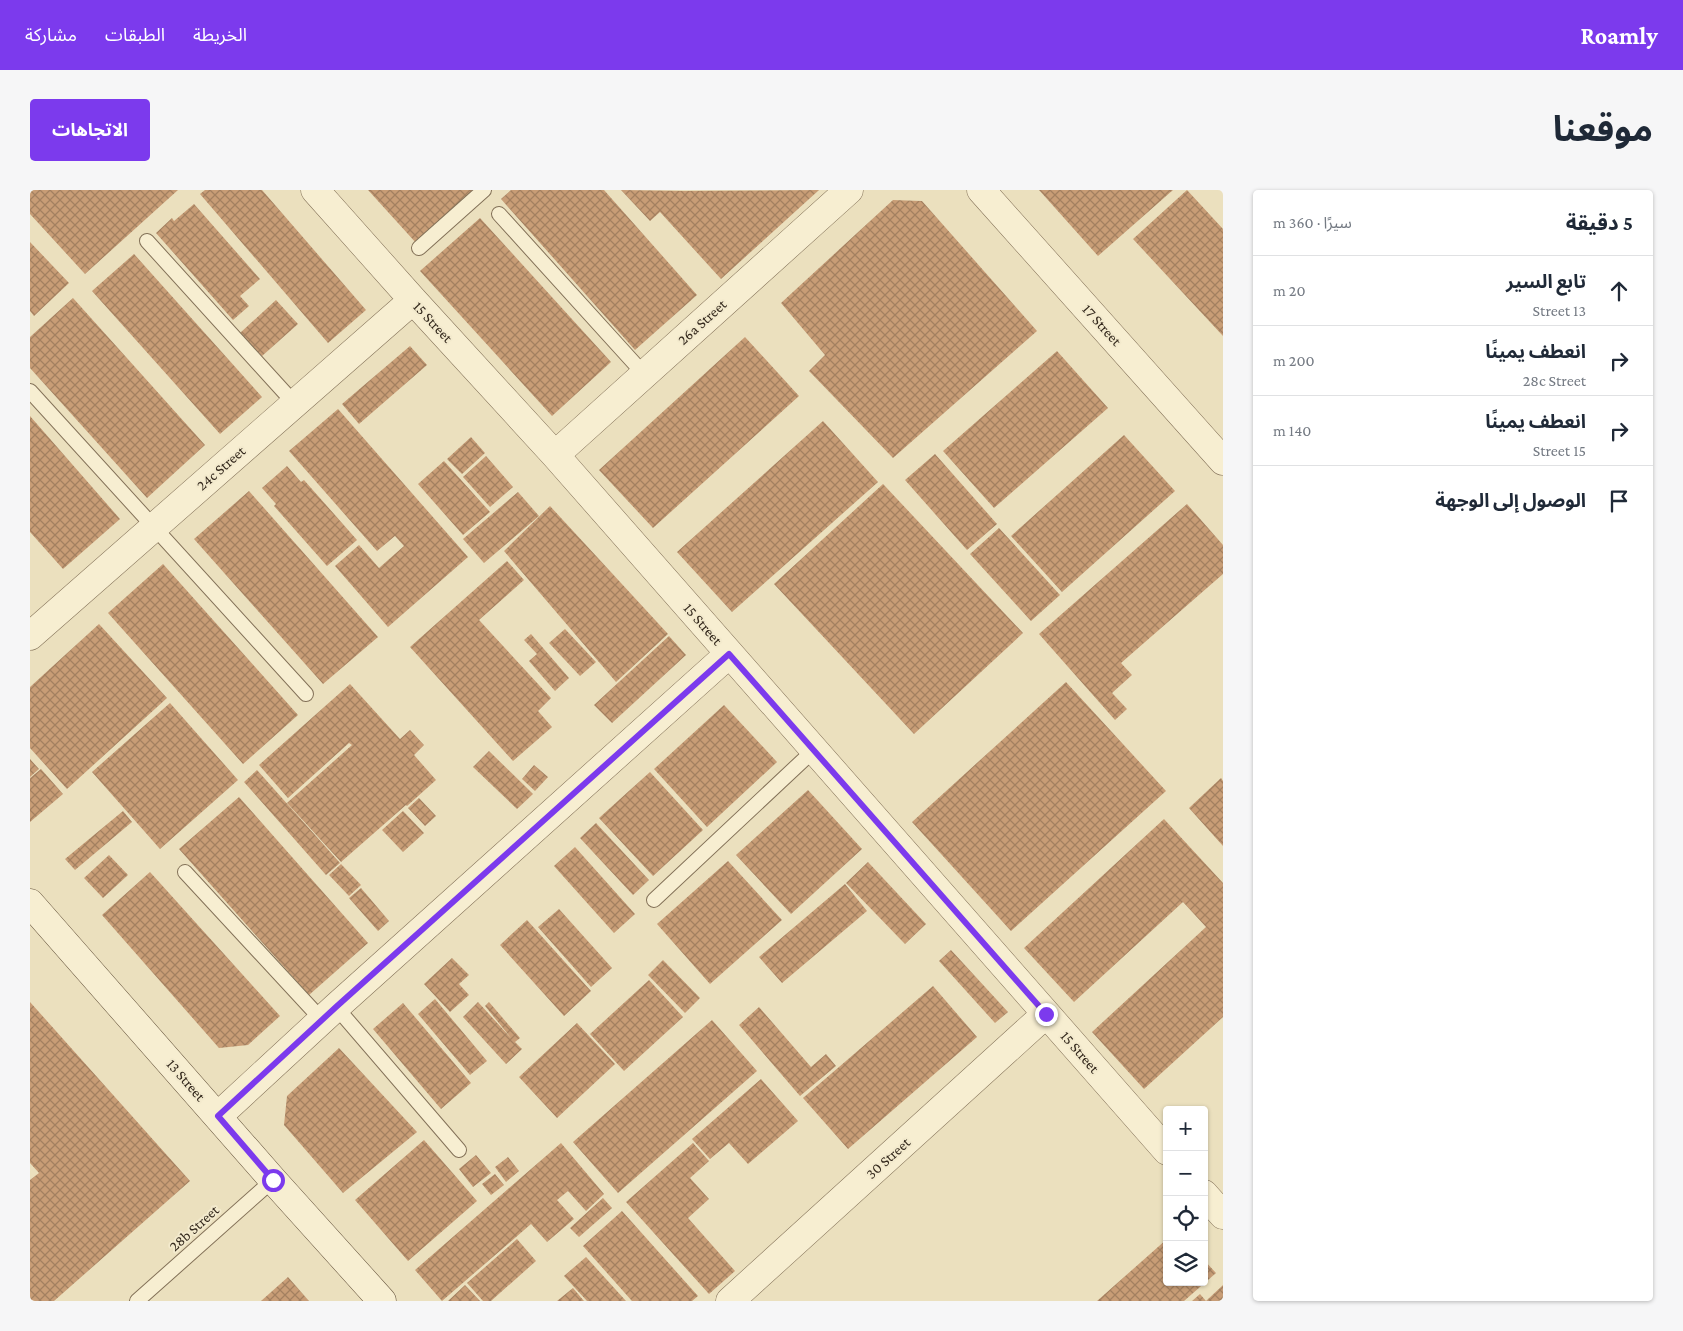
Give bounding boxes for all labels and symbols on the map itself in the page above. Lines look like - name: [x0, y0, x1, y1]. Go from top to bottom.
- street label: 26a Street: [674, 295, 730, 348]
- street label: 15 Street: [410, 298, 457, 346]
- street label: 17 Street: [1079, 301, 1125, 350]
- street label: 24c Street: [193, 442, 249, 493]
- street label: 15 Street: [681, 600, 726, 649]
- route end: [1035, 1003, 1058, 1026]
- street label: 15 Street: [1058, 1028, 1103, 1077]
- street label: 13 Street: [164, 1056, 209, 1105]
- street label: 30 Street: [863, 1133, 914, 1182]
- route start: [262, 1169, 285, 1192]
- street label: 28b Street: [166, 1201, 223, 1254]

